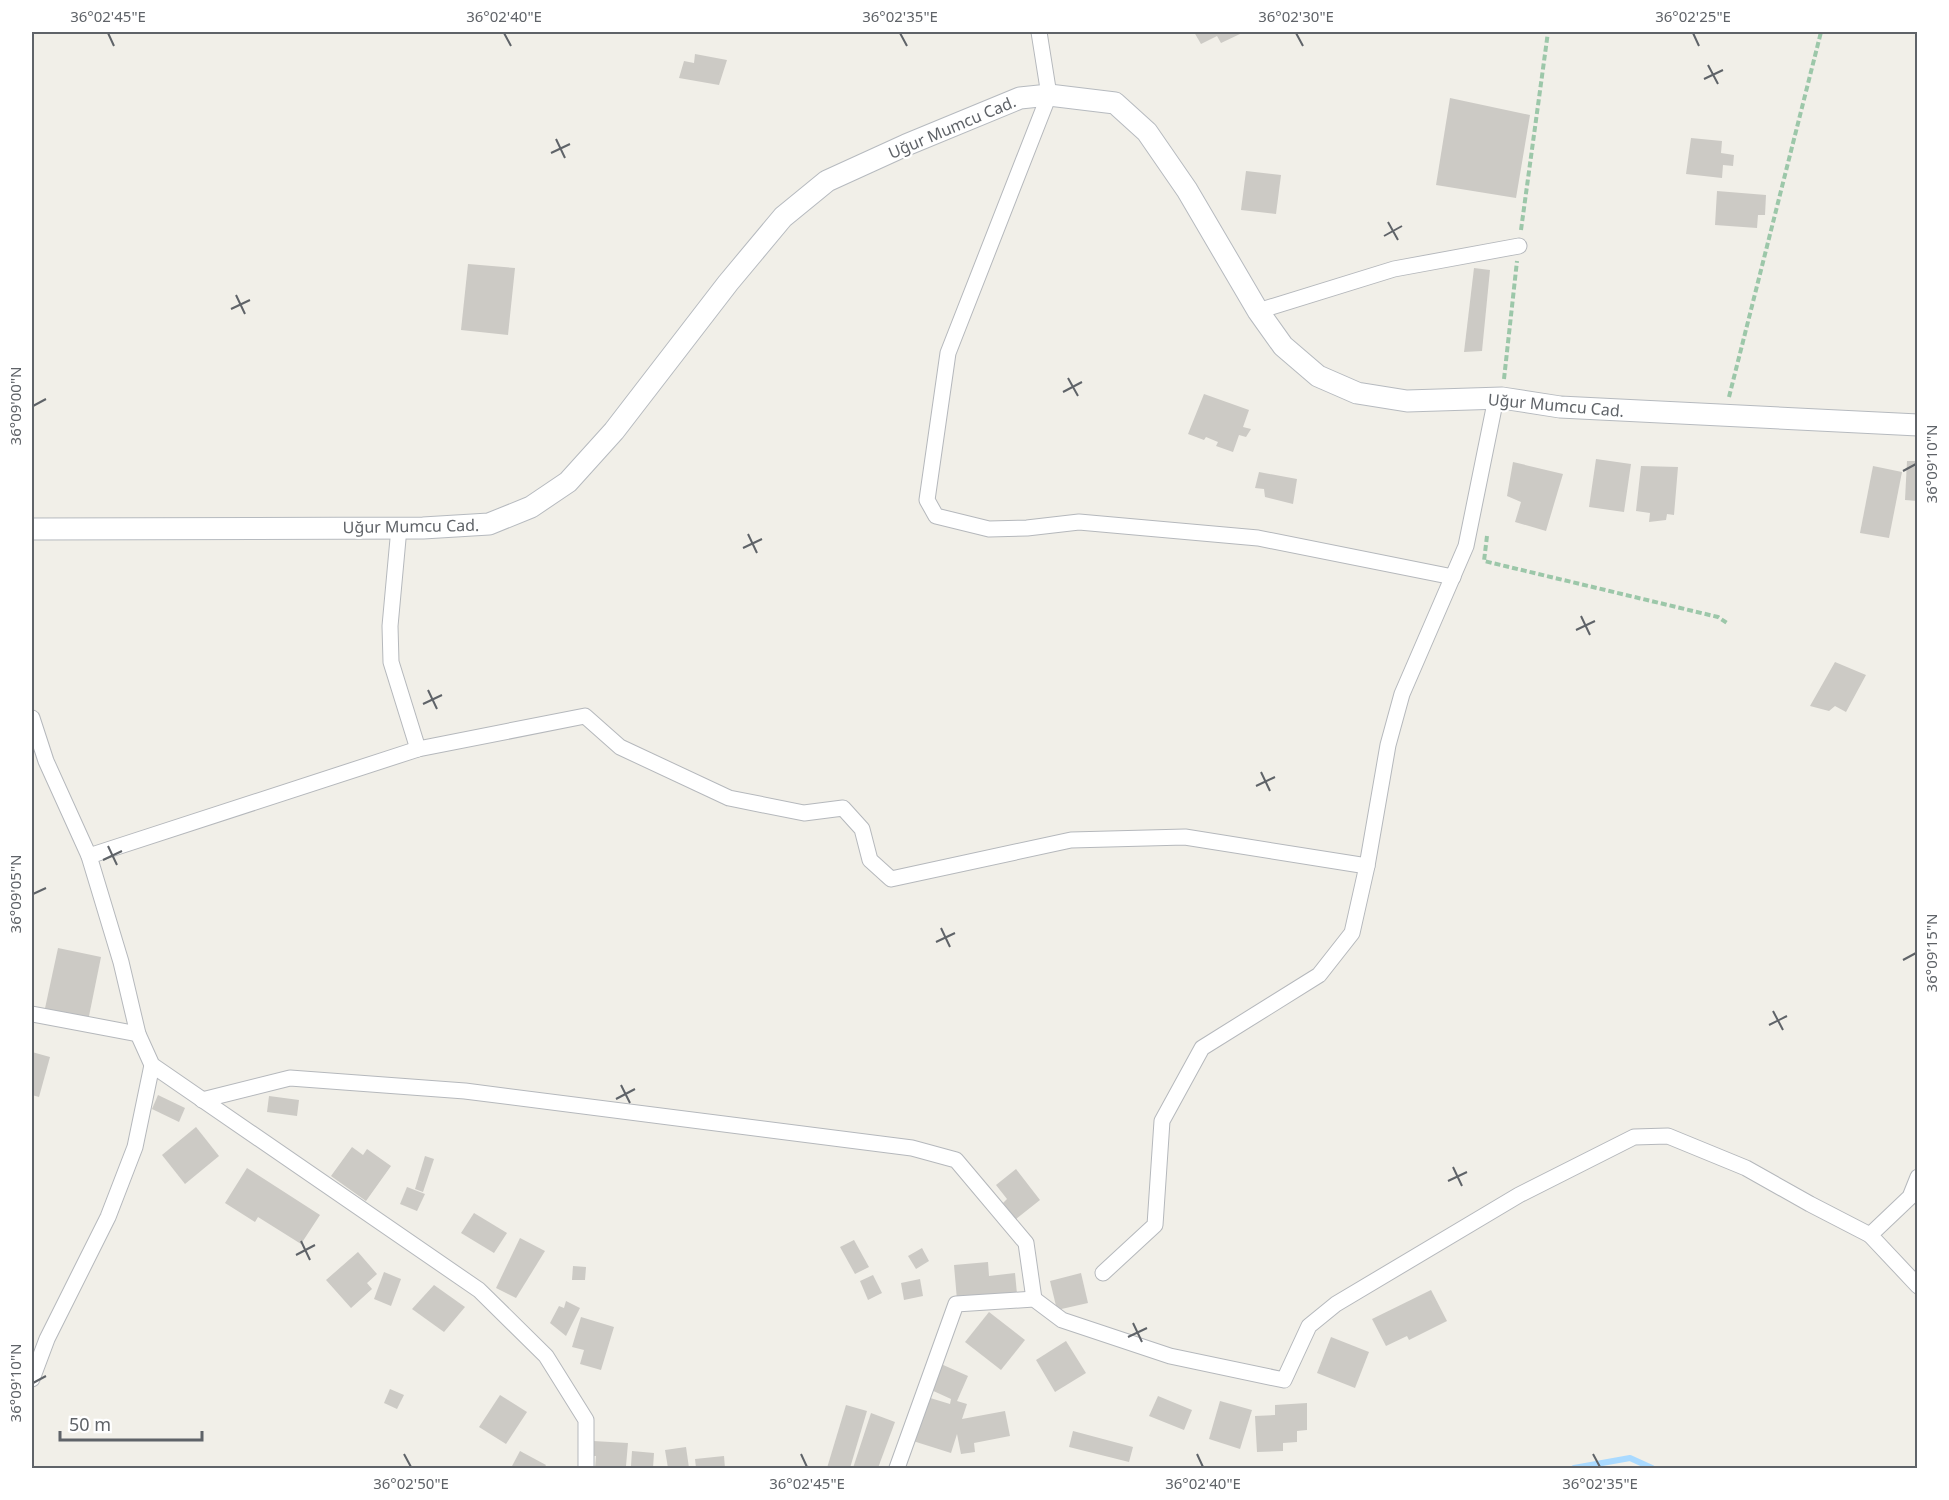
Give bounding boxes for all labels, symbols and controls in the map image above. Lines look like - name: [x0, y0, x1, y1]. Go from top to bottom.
- text: 36°02'45"E: [70, 6, 146, 26]
- text: 36°02'40"E: [466, 6, 542, 26]
- text: 36°02'35"E: [862, 6, 938, 26]
- text: 36°02'30"E: [1258, 6, 1334, 26]
- text: 36°02'25"E: [1655, 6, 1731, 26]
- street label: Uğur Mumcu Cad.: [885, 90, 1019, 164]
- text: 36°09'00"N: [5, 367, 25, 445]
- street label: Uğur Mumcu Cad.: [1487, 388, 1625, 422]
- text: 36°09'10"N: [1921, 425, 1941, 503]
- street label: Uğur Mumcu Cad.: [343, 514, 479, 538]
- text: 36°09'05"N: [5, 855, 25, 933]
- text: 36°09'15"N: [1921, 914, 1941, 992]
- text: 36°09'10"N: [5, 1344, 25, 1422]
- scale bar: [60, 1404, 202, 1442]
- text: 50 m: [69, 1412, 111, 1436]
- text: 36°02'50"E: [373, 1473, 449, 1493]
- text: 36°02'45"E: [769, 1473, 845, 1493]
- text: 36°02'40"E: [1165, 1473, 1241, 1493]
- text: 36°02'35"E: [1562, 1473, 1638, 1493]

